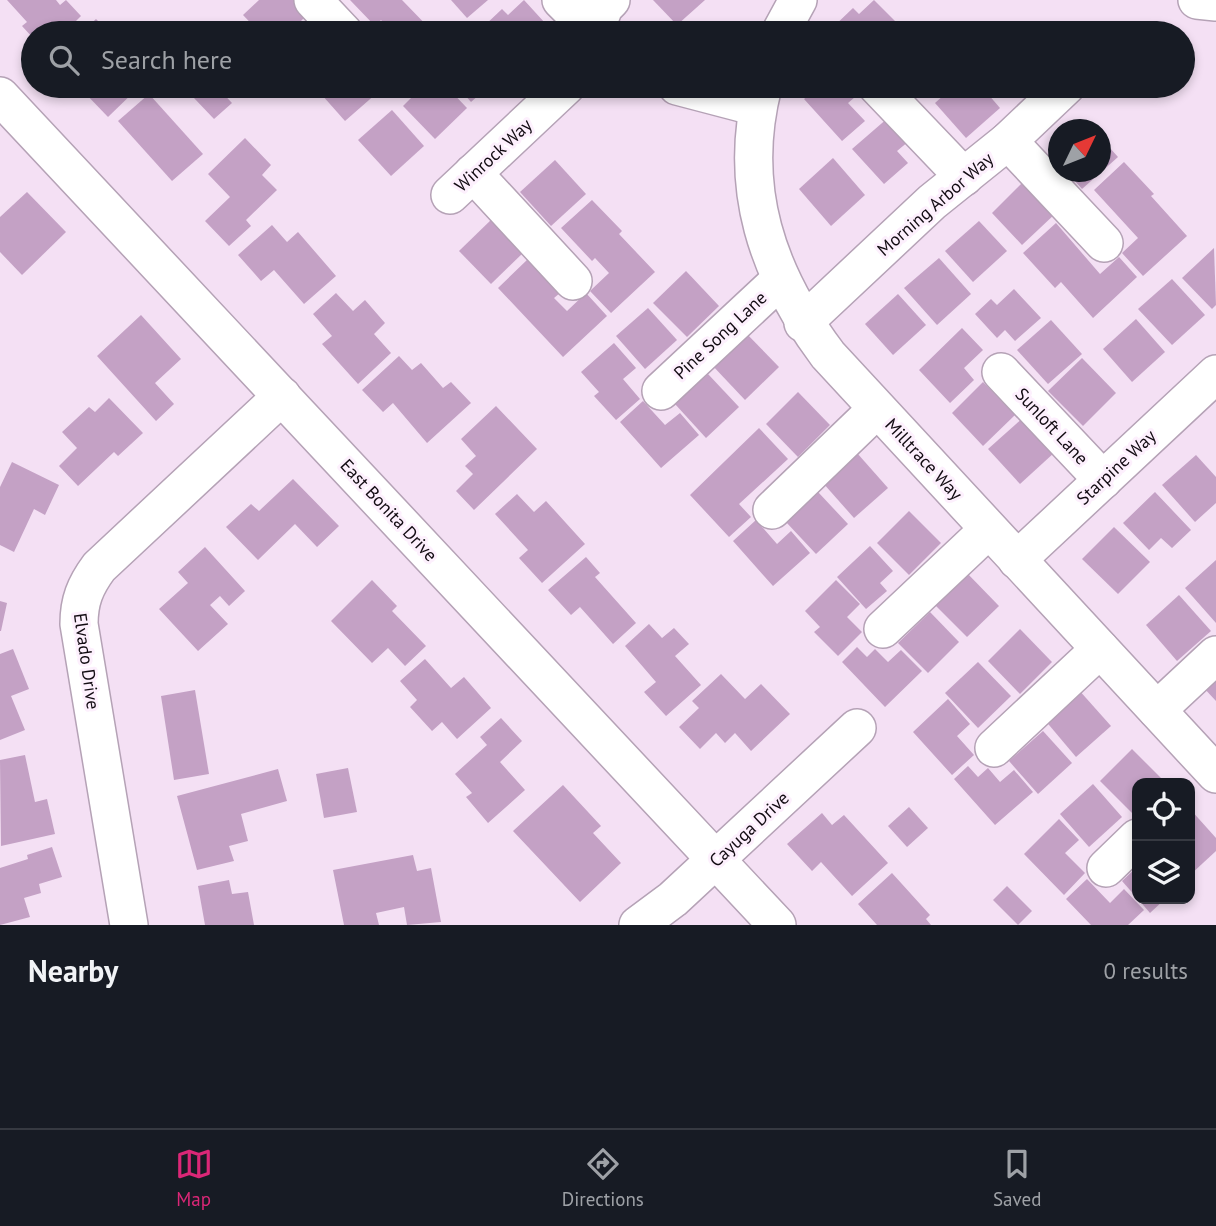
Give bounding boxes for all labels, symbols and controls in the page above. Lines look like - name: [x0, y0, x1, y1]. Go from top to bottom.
- search box: [21, 21, 1195, 98]
- icon: search: [45, 41, 83, 79]
- text: Search here: [101, 43, 232, 76]
- street label: Winrock Way: [450, 113, 537, 197]
- north arrow: [1048, 119, 1111, 182]
- street label: Morning Arbor Way: [872, 147, 998, 261]
- street label: Pine Song Lane: [669, 286, 771, 384]
- street label: Sunloft Lane: [1011, 383, 1093, 469]
- street label: Milltrace Way: [880, 413, 968, 505]
- street label: Starpine Way: [1072, 424, 1161, 510]
- street label: East Bonita Drive: [336, 454, 442, 566]
- street label: Elvado Drive: [69, 611, 105, 711]
- map controls: [1132, 778, 1195, 904]
- button: locate: [1132, 778, 1195, 841]
- street label: Cayuga Drive: [704, 786, 794, 872]
- button: layers: [1132, 841, 1195, 904]
- text: Nearby: [28, 951, 118, 990]
- text: 0 results: [1104, 956, 1188, 985]
- tab: Map: [175, 1145, 213, 1211]
- tab: Directions: [562, 1145, 644, 1211]
- tab: Saved: [993, 1145, 1041, 1211]

